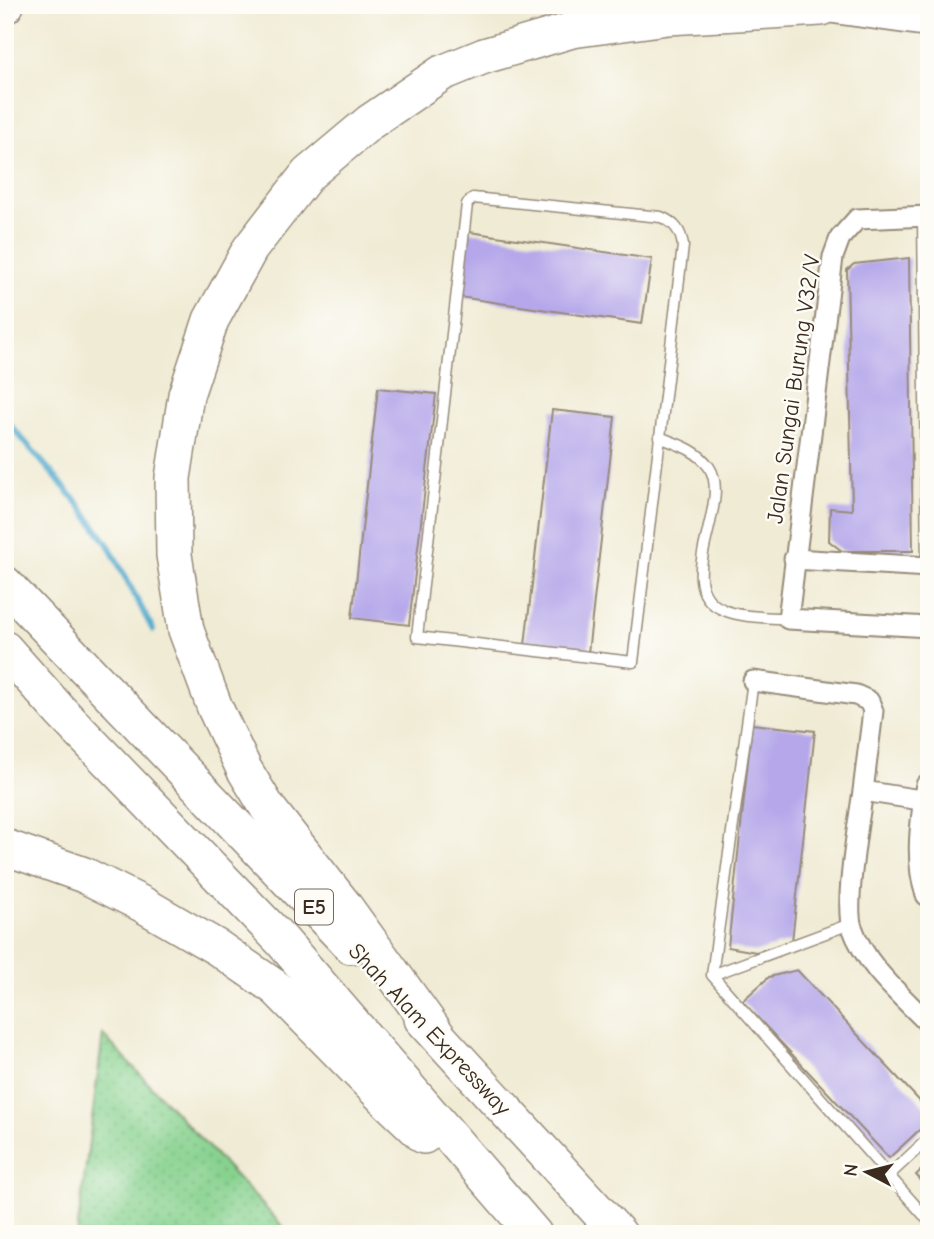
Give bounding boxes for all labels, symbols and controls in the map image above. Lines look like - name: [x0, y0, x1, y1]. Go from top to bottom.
- street label: Jalan Sungai Burung V32/V: [761, 252, 826, 525]
- road number: E5: [295, 890, 333, 925]
- street label: Shah Alam Expressway: [343, 938, 517, 1122]
- north arrow: [832, 1138, 902, 1208]
- text: N: [839, 1163, 863, 1178]

